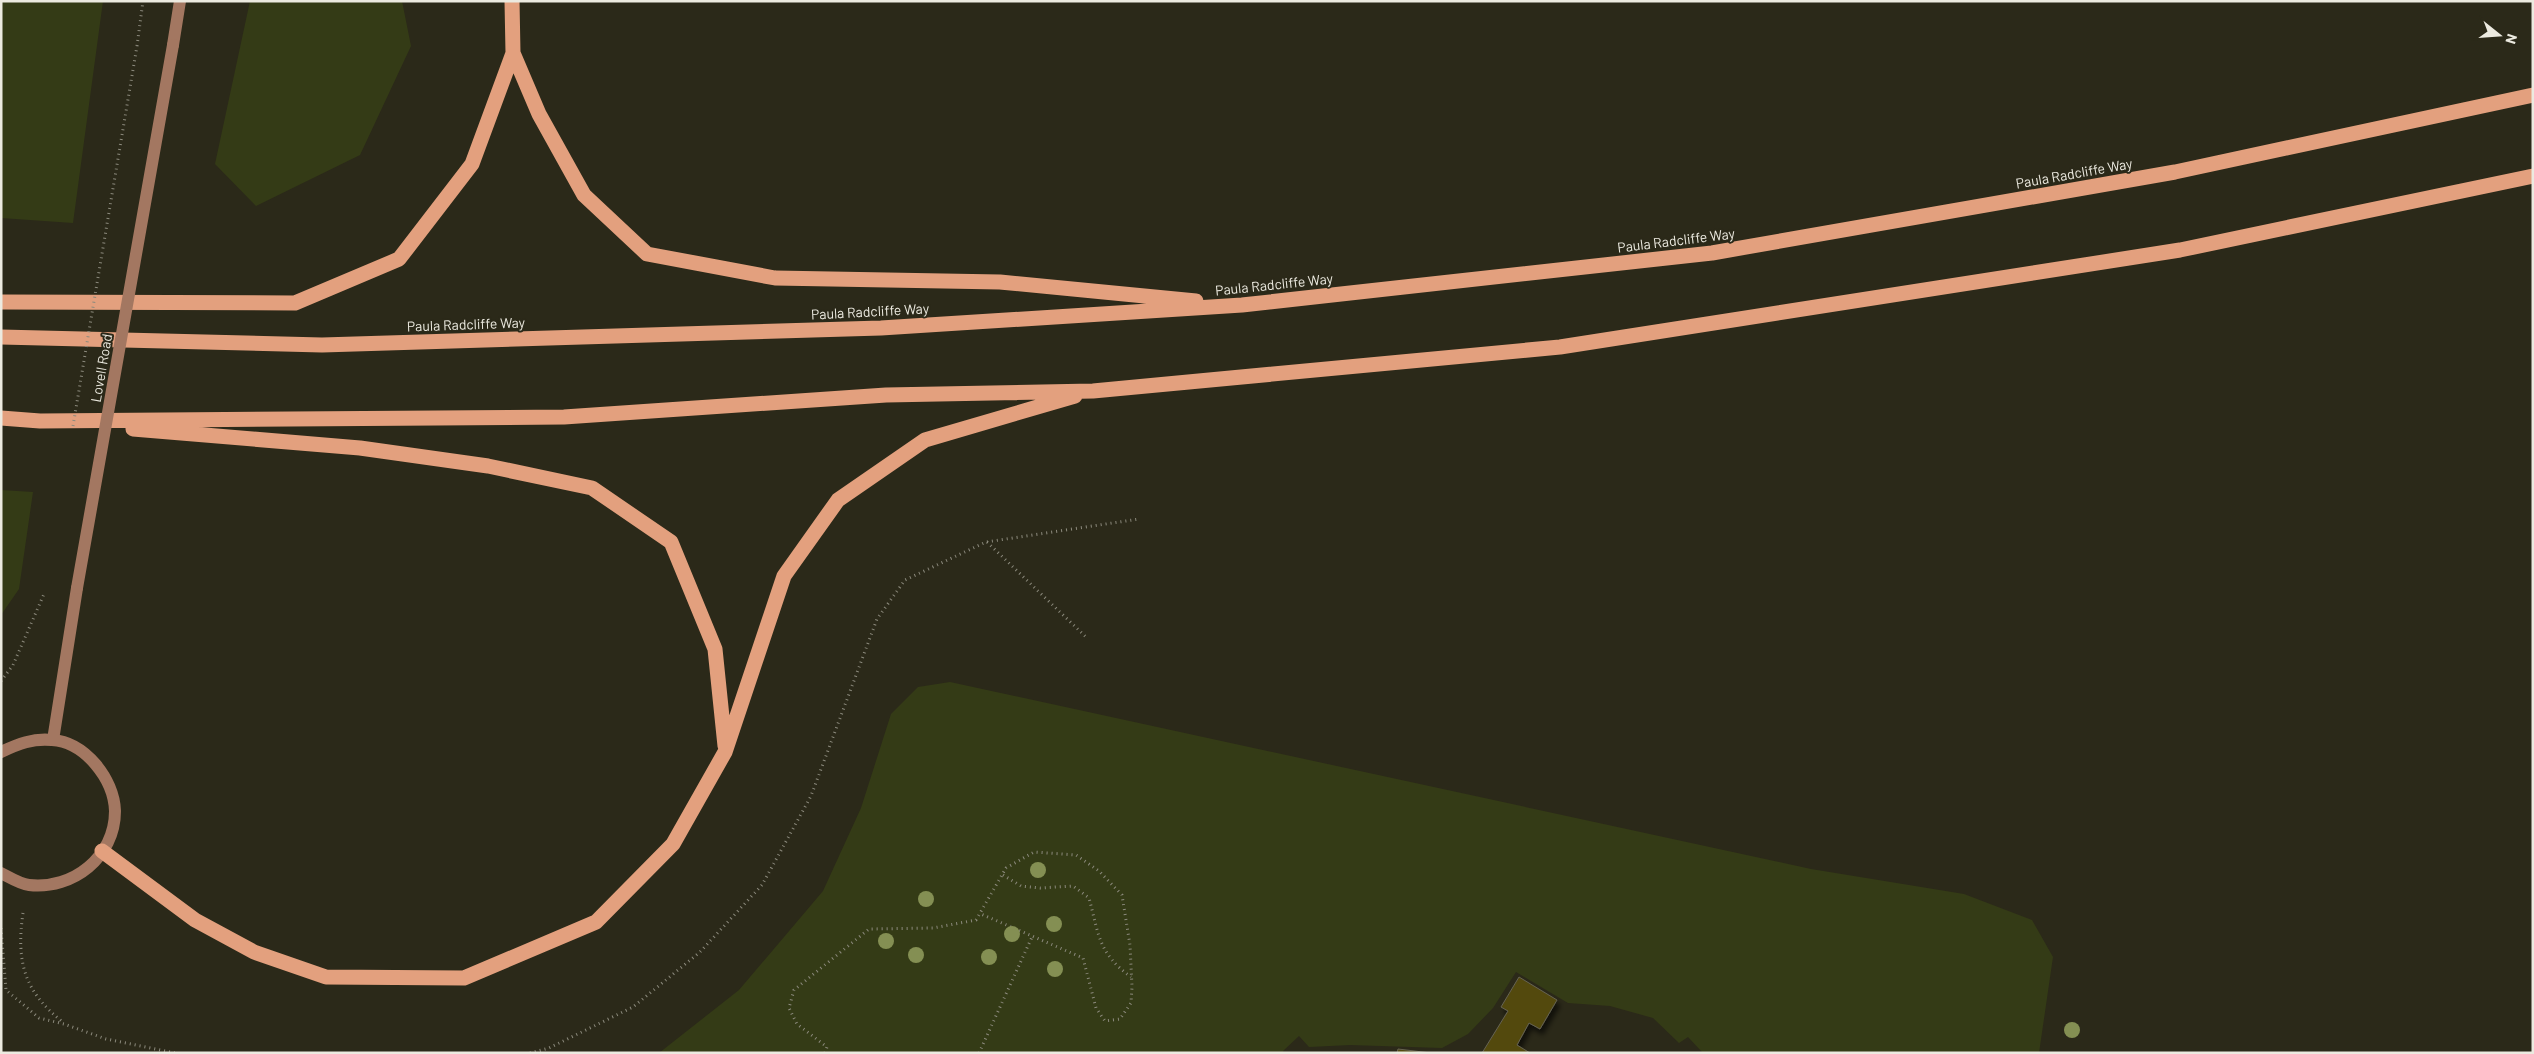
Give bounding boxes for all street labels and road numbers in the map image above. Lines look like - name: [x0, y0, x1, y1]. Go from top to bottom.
- street label: Paula Radcliffe Way: [2014, 154, 2134, 192]
- street label: Paula Radcliffe Way: [1616, 224, 1736, 256]
- street label: Paula Radcliffe Way: [1214, 269, 1334, 299]
- street label: Paula Radcliffe Way: [811, 299, 930, 323]
- street label: Paula Radcliffe Way: [407, 313, 526, 335]
- street label: Lovell Road: [87, 332, 115, 404]

